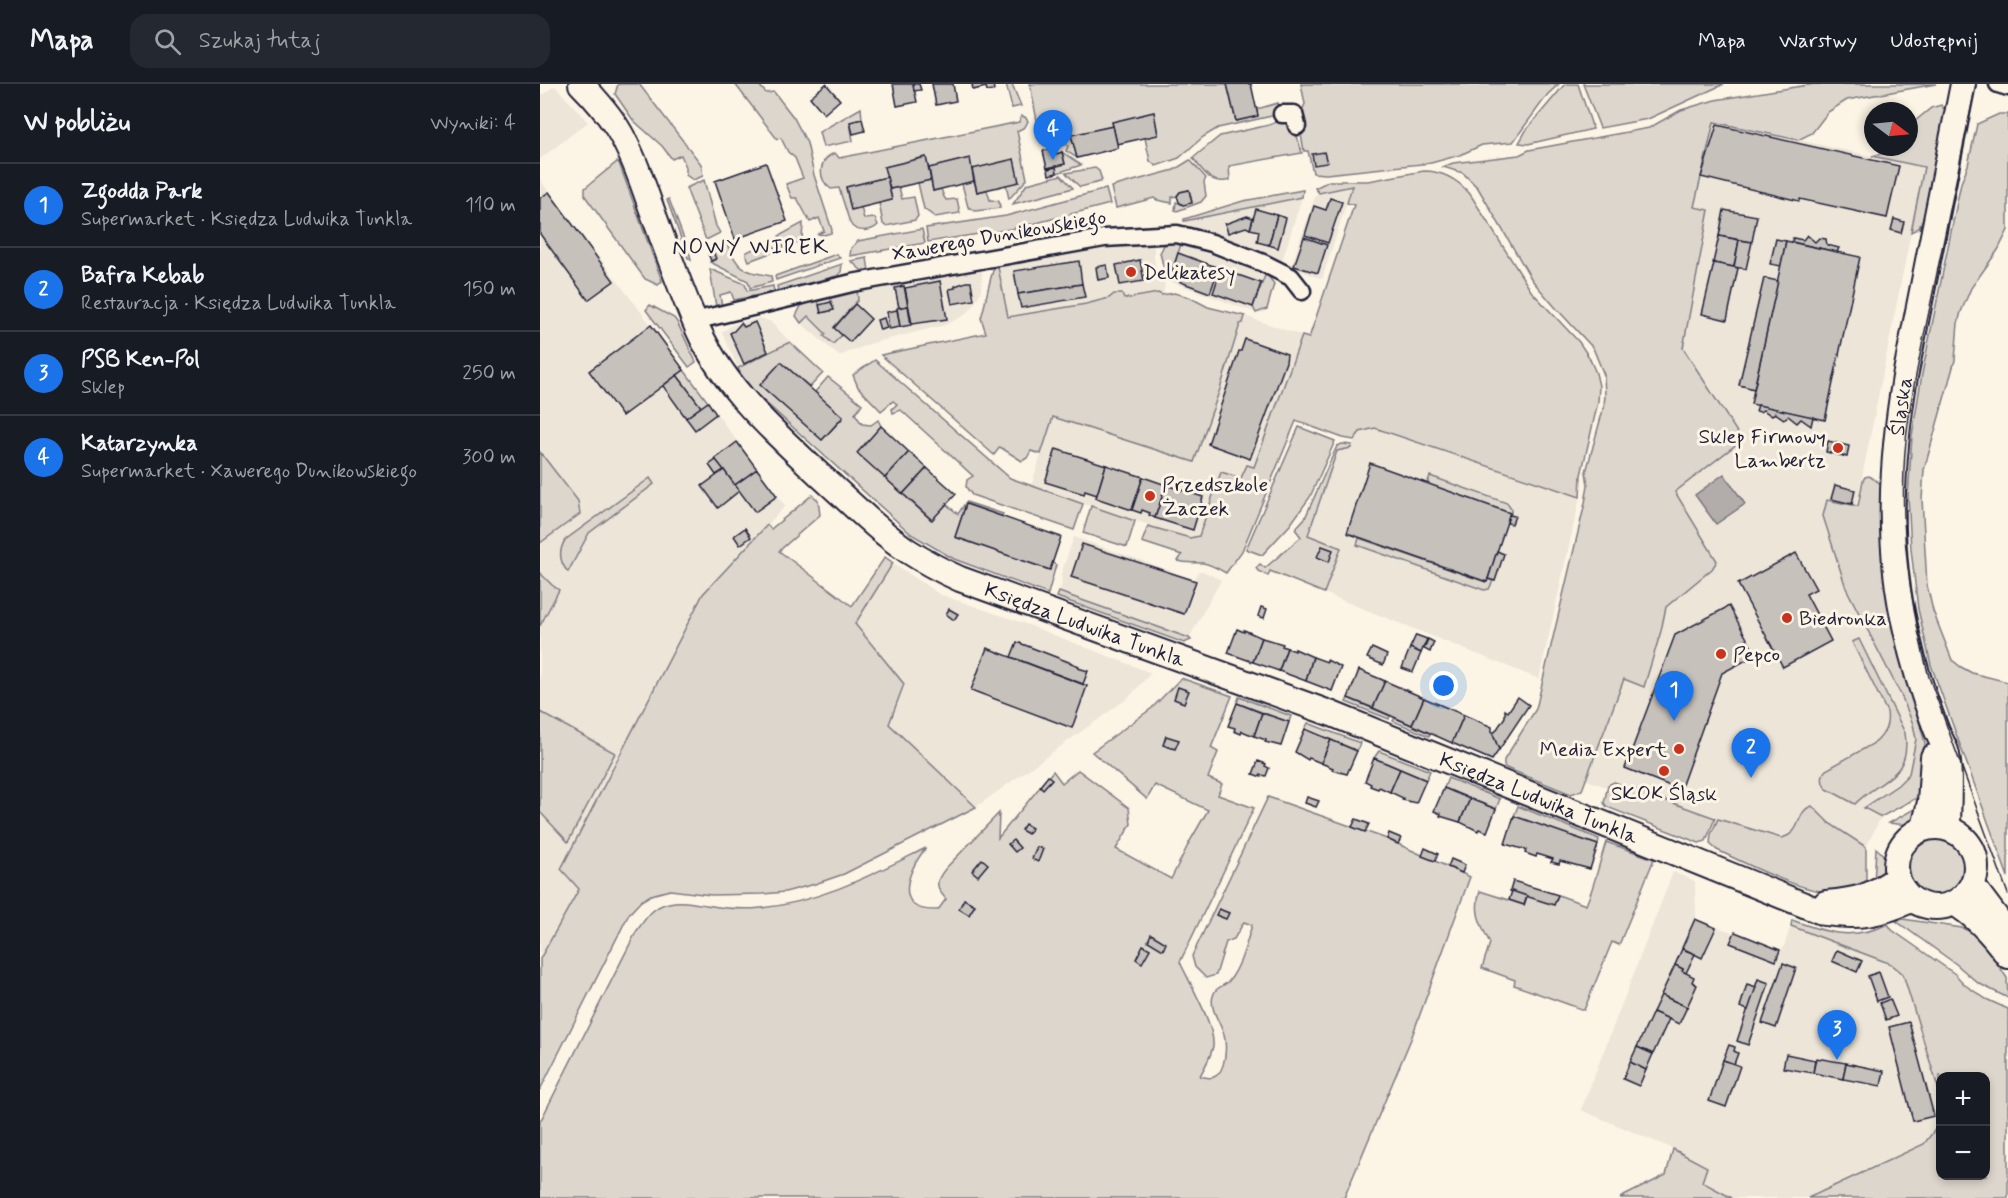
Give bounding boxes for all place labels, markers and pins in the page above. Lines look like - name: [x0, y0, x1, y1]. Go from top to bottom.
- pin: 4: [1034, 110, 1072, 160]
- place label: Delikatesy: [1143, 259, 1235, 287]
- marker: Delikatesy: [1124, 265, 1138, 279]
- place label: Sklep Firmowy Lambertz: [1699, 423, 1826, 475]
- marker: Sklep Firmowy Lambertz: [1831, 441, 1845, 455]
- place label: Przedszkole Żaczek: [1162, 471, 1268, 523]
- marker: Przedszkole Żaczek: [1143, 489, 1157, 503]
- place label: Biedronka: [1799, 605, 1887, 633]
- marker: Biedronka: [1780, 611, 1794, 625]
- place label: Pepco: [1733, 641, 1780, 669]
- marker: Pepco: [1714, 647, 1728, 661]
- pin: 1: [1654, 672, 1694, 721]
- pin: 2: [1732, 728, 1770, 778]
- place label: Media Expert: [1539, 736, 1668, 764]
- marker: Media Expert: [1672, 742, 1686, 756]
- marker: SKOK Śląsk: [1657, 764, 1671, 778]
- place label: SKOK Śląsk: [1611, 780, 1717, 808]
- pin: 3: [1818, 1010, 1856, 1060]

